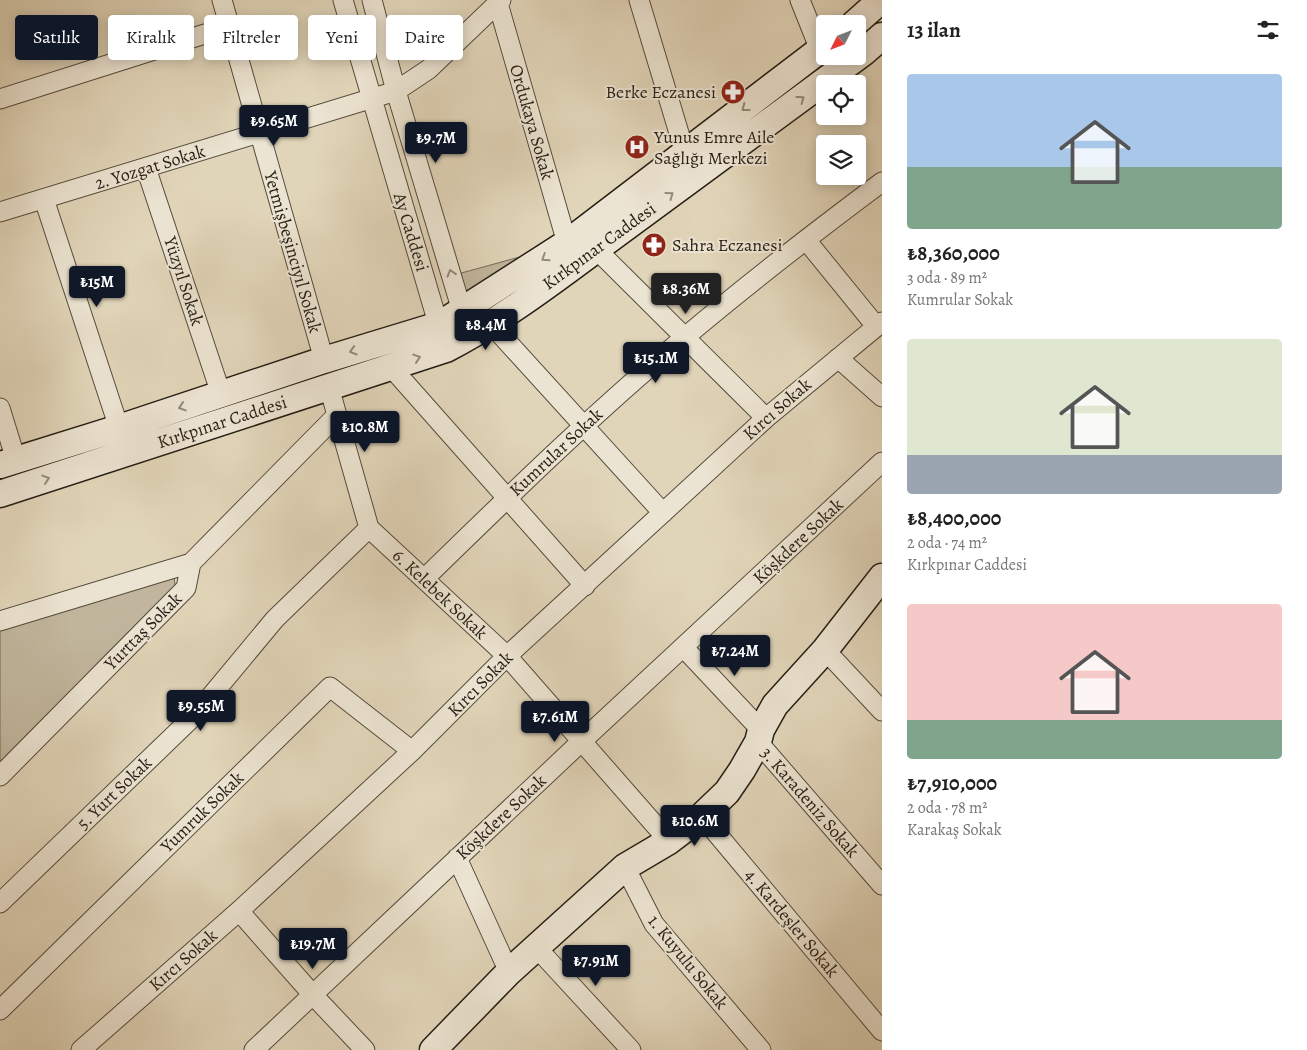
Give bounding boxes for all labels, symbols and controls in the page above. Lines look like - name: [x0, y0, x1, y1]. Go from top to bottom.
- chip: Satılık: [15, 15, 98, 60]
- chip: Kiralık: [108, 15, 194, 60]
- chip: Filtreler: [204, 15, 298, 60]
- chip: Yeni: [308, 15, 376, 60]
- chip: Daire: [386, 15, 463, 60]
- north arrow: [816, 15, 866, 65]
- map controls: [816, 15, 866, 185]
- text: 13 ilan: [907, 16, 961, 44]
- icon: filters: [1254, 16, 1282, 44]
- street label: Ordukaya Sokak: [504, 62, 560, 183]
- button: locate: [816, 75, 866, 125]
- pharmacy icon: Berke Eczanesi: [720, 79, 746, 105]
- place label: Berke Eczanesi: [606, 80, 716, 104]
- one-way arrow: [795, 96, 804, 104]
- one-way arrow: [741, 102, 750, 111]
- pin: ₺9.65M: [233, 104, 315, 147]
- icon: home: [1050, 107, 1140, 197]
- text: ₺9.65M: [250, 110, 298, 132]
- pin: ₺9.7M: [401, 121, 471, 164]
- place label: Yunus Emre Aile Sağlığı Merkezi: [653, 125, 774, 170]
- text: ₺9.7M: [416, 127, 456, 149]
- hospital icon: Yunus Emre Aile Sağlığı Merkezi: [624, 134, 650, 160]
- button: layers: [816, 135, 866, 185]
- street label: 2. Yozgat Sokak: [92, 139, 208, 195]
- street label: Yetmişbeşinciyıl Sokak: [258, 167, 328, 336]
- street label: Ay Caddesi: [387, 189, 434, 274]
- one-way arrow: [664, 192, 674, 201]
- street label: Kırkpınar Caddesi: [537, 197, 661, 295]
- street label: Yüzyıl Sokak: [158, 232, 210, 329]
- pharmacy icon: Sahra Eczanesi: [641, 232, 667, 258]
- place label: Sahra Eczanesi: [672, 233, 783, 257]
- text: ₺8,360,000: [907, 239, 1000, 267]
- one-way arrow: [541, 252, 550, 261]
- pin: ₺15M: [67, 266, 127, 308]
- text: 3 oda · 89 m²: [907, 267, 987, 289]
- one-way arrow: [446, 269, 456, 278]
- text: ₺15M: [80, 271, 114, 293]
- pin: ₺8.36M: [645, 272, 727, 315]
- text: ₺8.36M: [662, 278, 710, 300]
- text: Kumrular Sokak: [907, 289, 1013, 311]
- pin: ₺8.4M: [451, 308, 521, 351]
- text: ₺8.4M: [466, 314, 506, 336]
- pin: ₺15.1M: [615, 342, 697, 384]
- one-way arrow: [349, 346, 358, 356]
- text: ₺15.1M: [634, 347, 678, 369]
- one-way arrow: [412, 354, 421, 364]
- icon: home: [1050, 372, 1140, 462]
- street label: Kırcı Sokak: [738, 373, 816, 445]
- street label: Kırkpınar Caddesi: [154, 390, 290, 454]
- one-way arrow: [178, 402, 187, 412]
- street label: Kumrular Sokak: [504, 402, 608, 502]
- pin: ₺10.8M: [324, 410, 406, 453]
- text: ₺10.8M: [341, 416, 389, 438]
- one-way arrow: [42, 475, 50, 485]
- street label: Köşkdere Sokak: [748, 493, 849, 589]
- text: ₺8,400,000: [907, 504, 1001, 532]
- text: 2 oda · 74 m²: [907, 532, 987, 554]
- street label: 6. Kelebek Sokak: [387, 544, 493, 644]
- text: Kırkpınar Caddesi: [907, 554, 1027, 576]
- street label: Yurttaş Sokak: [98, 587, 187, 676]
- pin: ₺7.24M: [694, 634, 776, 677]
- icon: home: [1050, 637, 1140, 727]
- text: ₺7.24M: [711, 640, 759, 662]
- street label: Kırcı Sokak: [442, 646, 518, 722]
- pin: ₺9.55M: [160, 690, 242, 732]
- text: ₺9.55M: [178, 695, 224, 717]
- pin: ₺7.61M: [514, 700, 596, 743]
- text: ₺7.61M: [532, 706, 578, 728]
- street label: 3. Karadeniz Sokak: [755, 742, 865, 863]
- street label: 5. Yurt Sokak: [71, 751, 157, 835]
- street label: Yumruk Sokak: [154, 766, 249, 859]
- street label: Köşkdere Sokak: [451, 769, 552, 865]
- text: ₺7,910,000: [907, 769, 997, 797]
- text: 2 oda · 78 m²: [907, 797, 988, 819]
- pin: ₺10.6M: [654, 804, 736, 847]
- text: ₺10.6M: [672, 810, 718, 832]
- text: Karakaş Sokak: [907, 819, 1002, 841]
- street label: 4. Kardeşler Sokak: [739, 864, 845, 982]
- street label: 1. Kuyulu Sokak: [642, 910, 734, 1014]
- street label: Kırcı Sokak: [144, 924, 222, 996]
- pin: ₺19.7M: [272, 928, 354, 970]
- text: ₺19.7M: [290, 933, 336, 955]
- pin: ₺7.91M: [555, 944, 637, 987]
- text: ₺7.91M: [573, 950, 619, 972]

